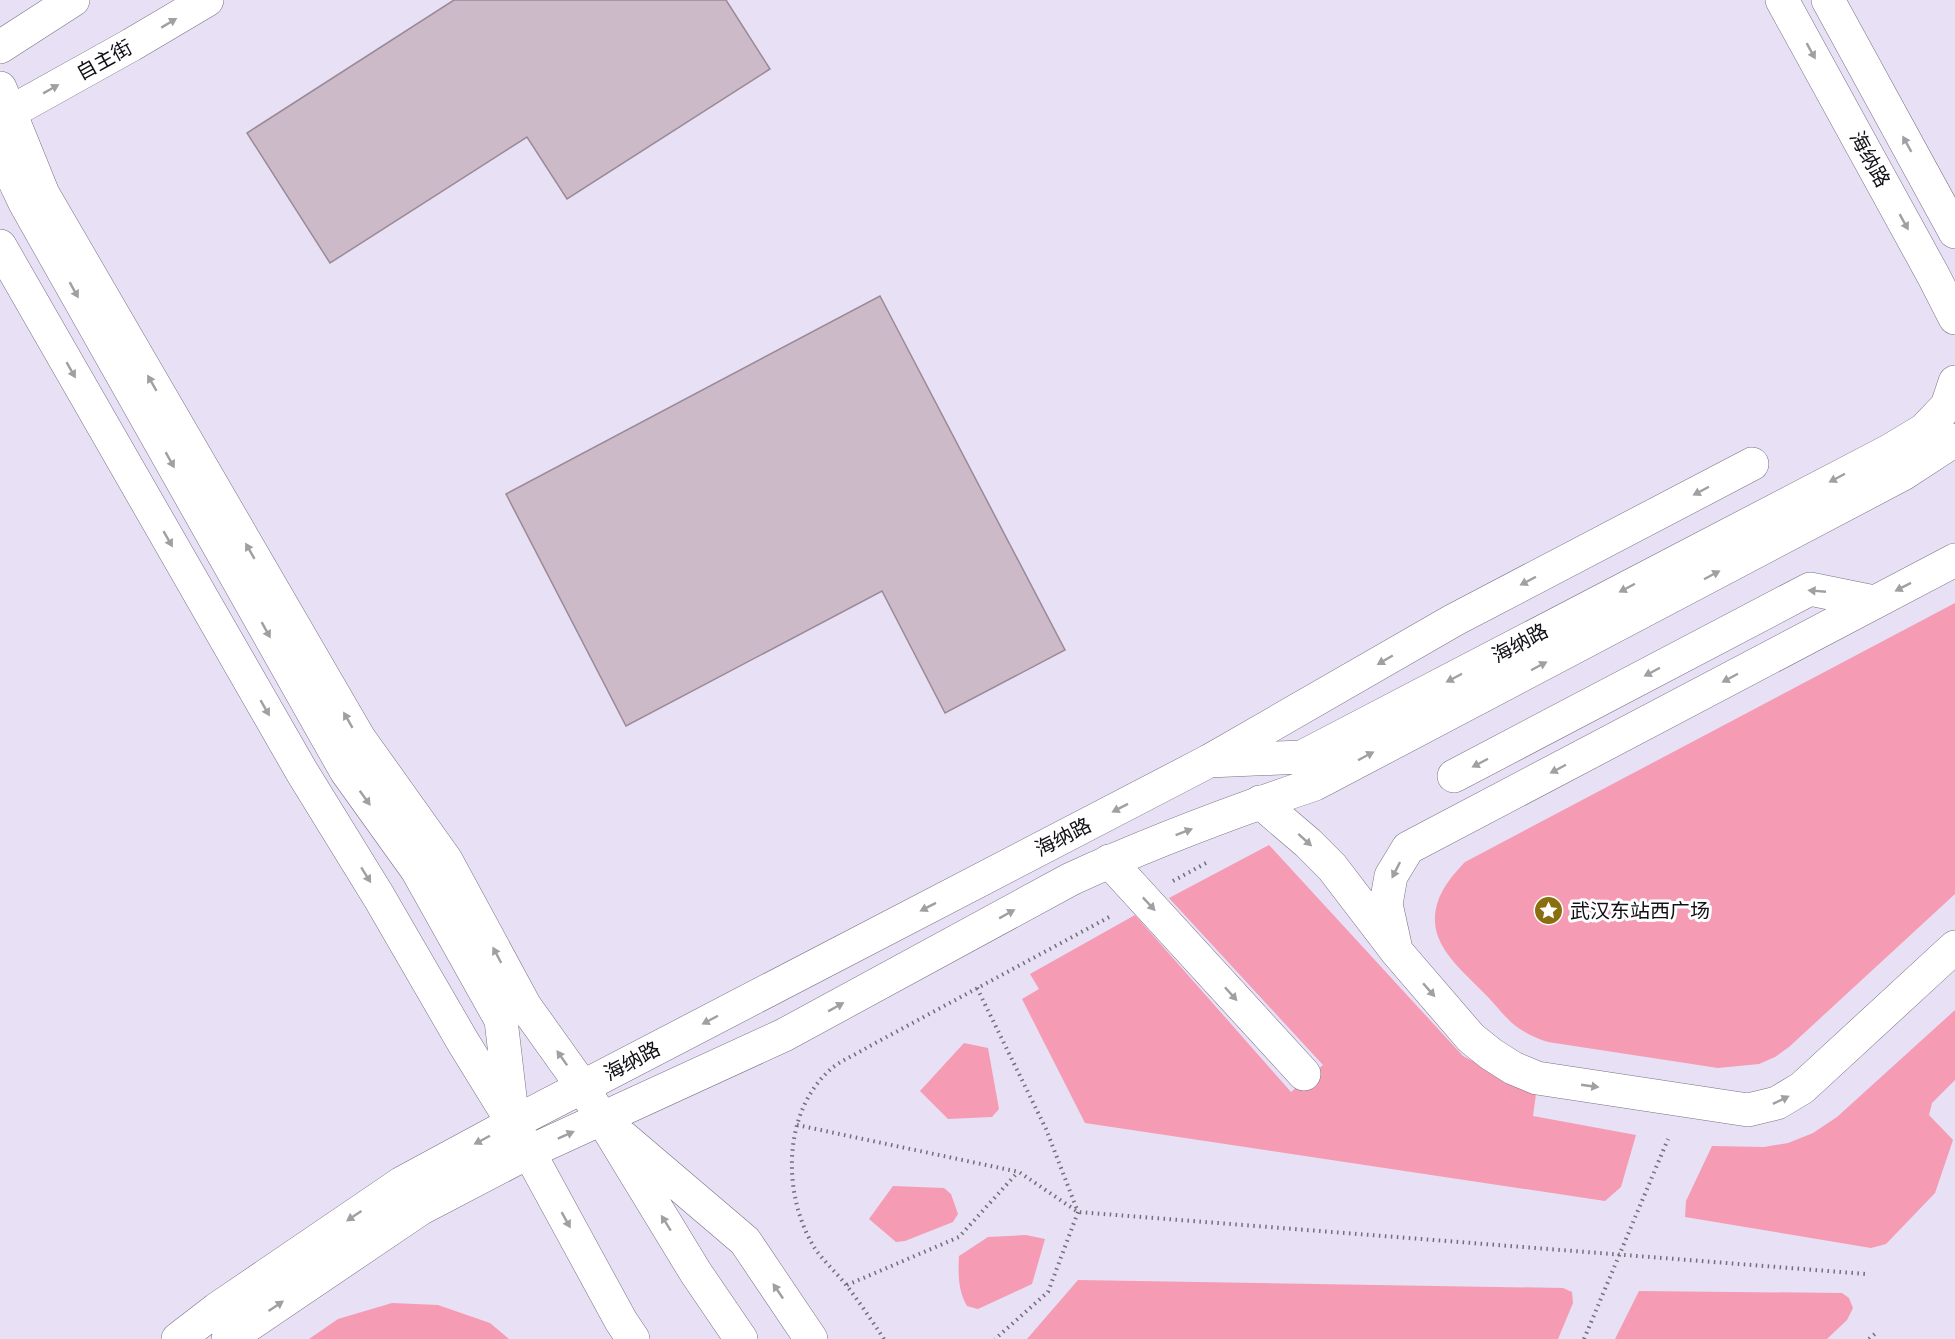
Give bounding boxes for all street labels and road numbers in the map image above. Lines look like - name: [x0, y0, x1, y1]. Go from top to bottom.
- street label: 自主街: [72, 35, 136, 85]
- street label: 海纳路: [1845, 127, 1895, 191]
- street label: 海纳路: [1488, 618, 1552, 668]
- street label: 海纳路: [1031, 813, 1095, 861]
- street label: 海纳路: [600, 1036, 664, 1086]

